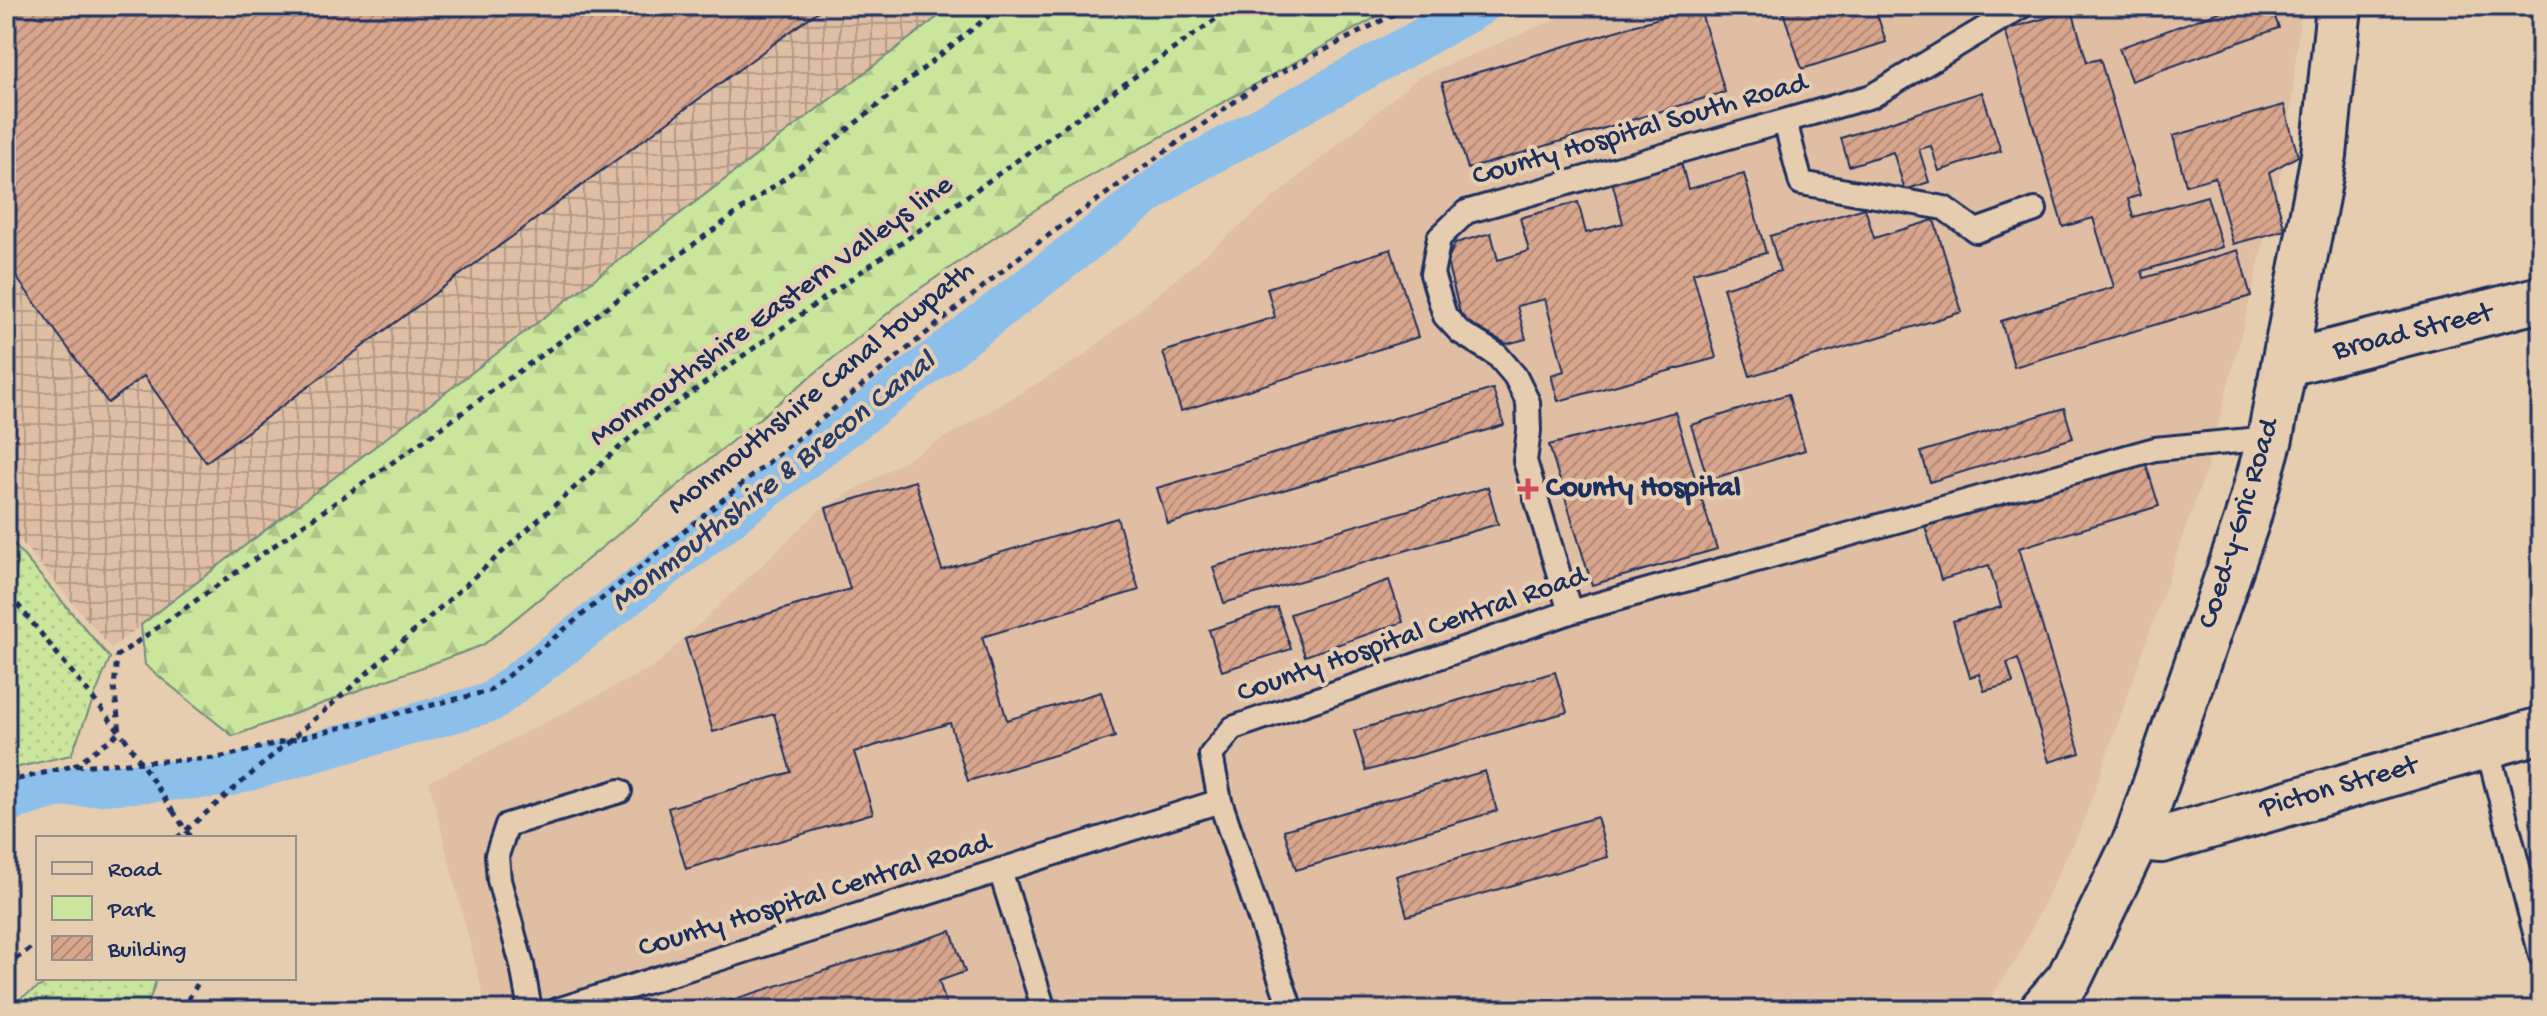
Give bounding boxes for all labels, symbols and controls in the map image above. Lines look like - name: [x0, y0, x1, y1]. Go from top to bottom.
- street label: County Hospital South Road: [1469, 66, 1814, 196]
- street label: Monmouthshire Eastern Valleys line: [583, 168, 961, 456]
- street label: Monmouthshire Canal towpath: [661, 254, 983, 524]
- street label: Broad Street: [2329, 296, 2499, 370]
- water label: Monmouthshire & Brecon Canal: [604, 343, 946, 622]
- street label: Coed-y-Gric Road: [2191, 413, 2289, 633]
- place label: County Hospital: [1546, 472, 1741, 507]
- marker: County Hospital: [1517, 478, 1539, 500]
- street label: County Hospital Central Road: [1233, 559, 1593, 712]
- street label: Picton Street: [2255, 748, 2425, 827]
- street label: County Hospital Central Road: [635, 826, 998, 967]
- legend: [36, 836, 296, 980]
- text: Road: [108, 857, 162, 886]
- text: Park: [107, 897, 156, 926]
- text: Building: [107, 937, 186, 966]

